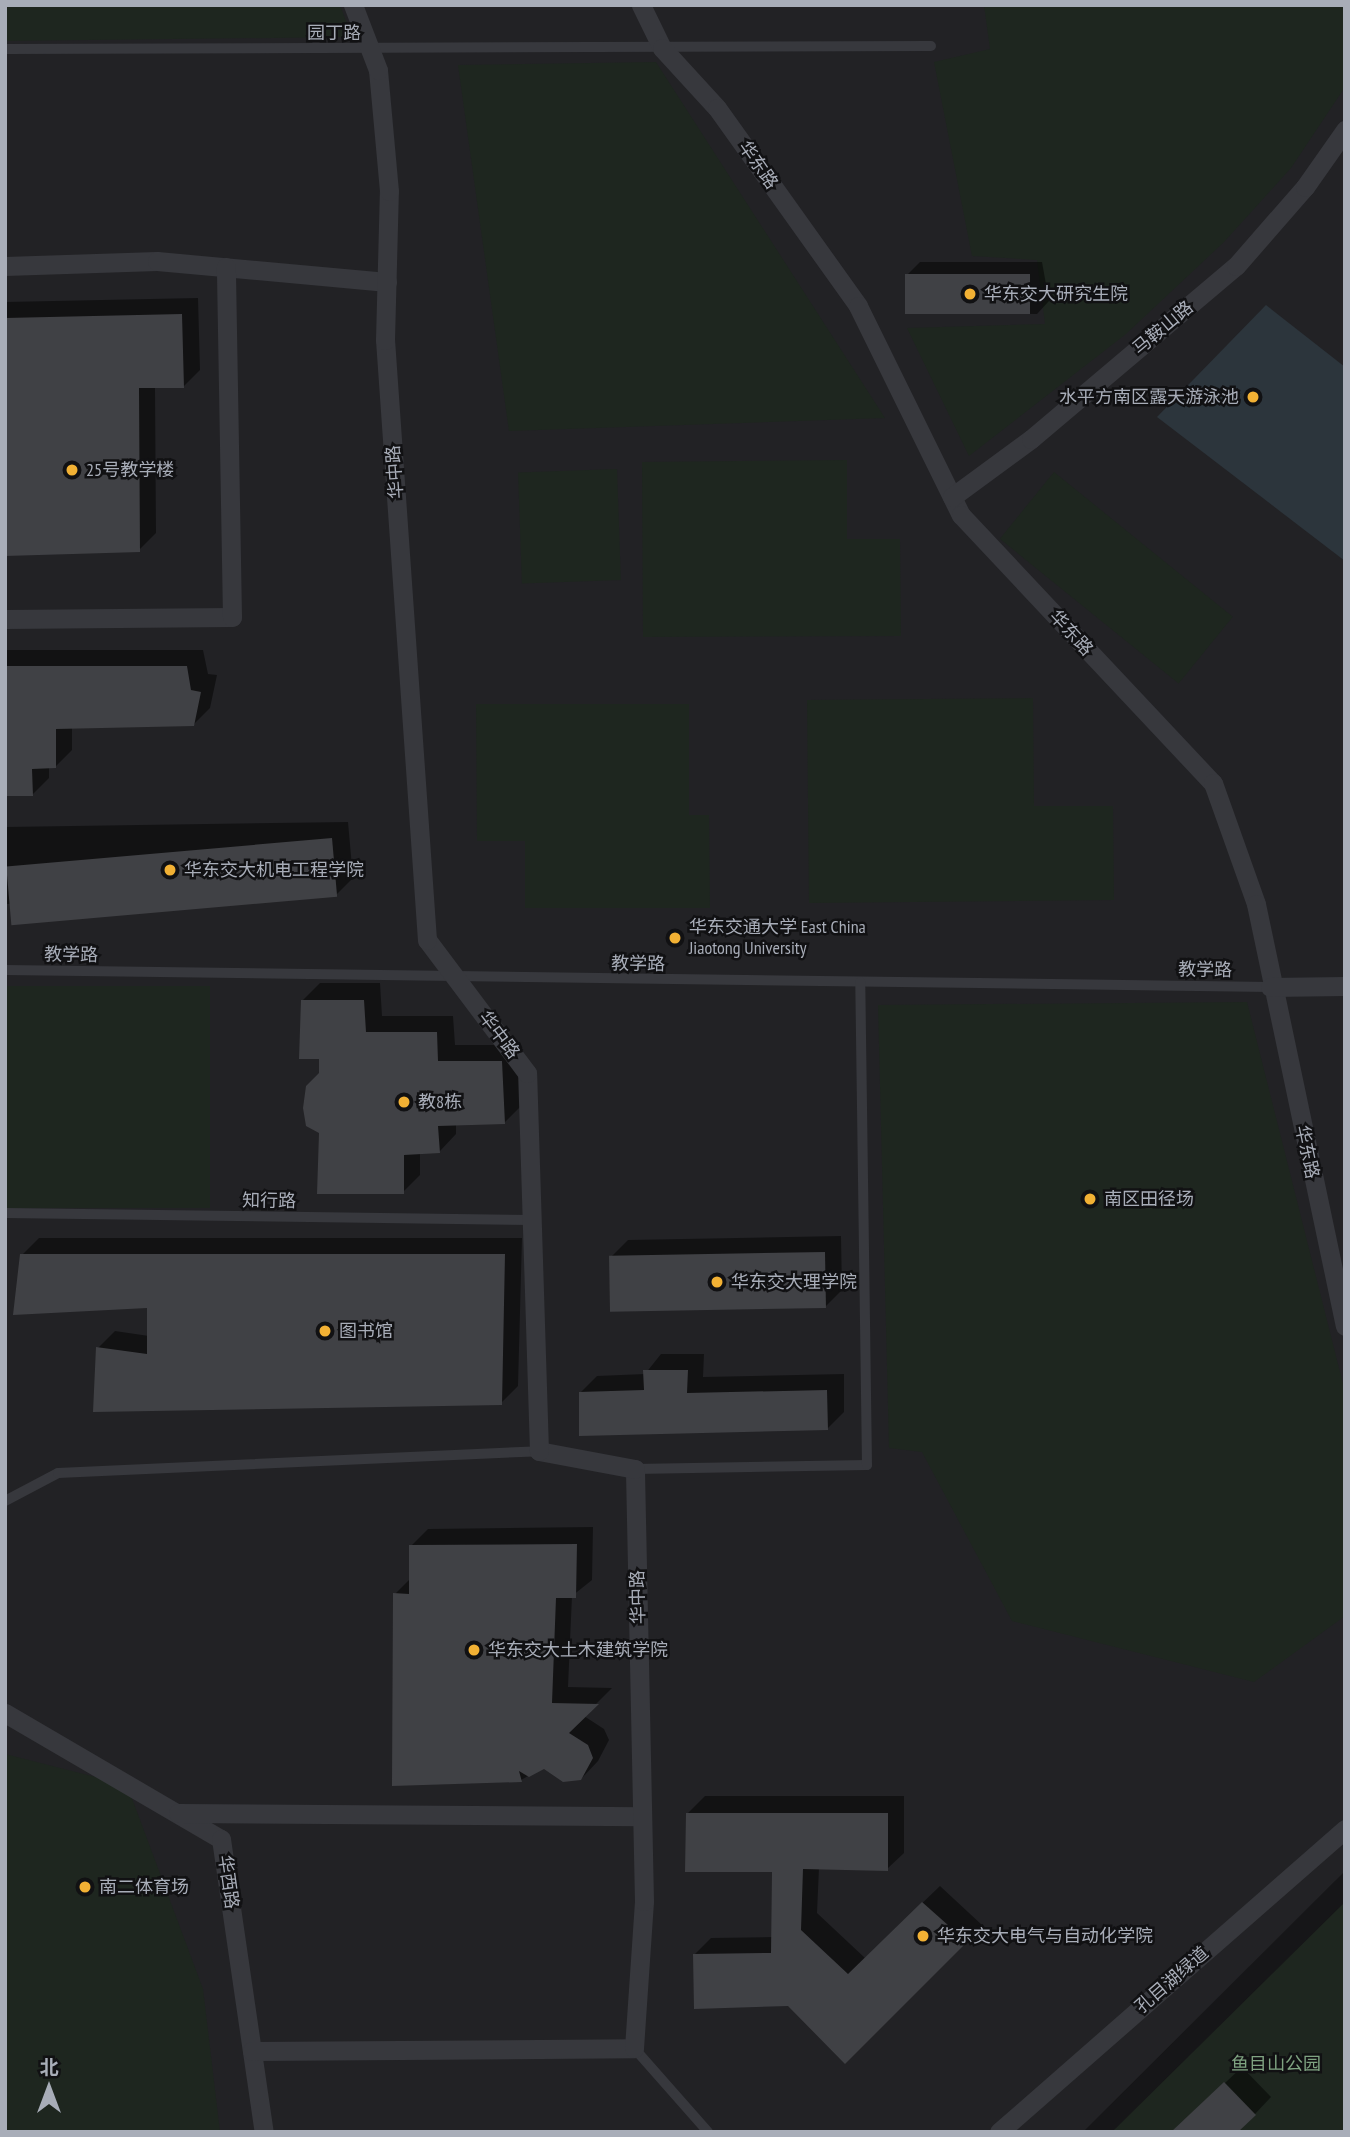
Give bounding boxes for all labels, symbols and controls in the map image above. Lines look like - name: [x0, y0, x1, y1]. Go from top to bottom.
- street label: 园丁路: [307, 22, 361, 44]
- street label: 华东路: [734, 137, 782, 193]
- place label: 华东交大研究生院: [984, 283, 1128, 305]
- marker: 华东交大研究生院: [962, 286, 978, 302]
- street label: 马鞍山路: [1128, 297, 1198, 359]
- place label: 水平方南区露天游泳池: [1059, 386, 1239, 408]
- marker: 水平方南区露天游泳池: [1245, 389, 1261, 405]
- street label: 华中路: [382, 444, 408, 500]
- place label: 25号教学楼: [86, 459, 174, 481]
- marker: 25号教学楼: [64, 462, 80, 478]
- street label: 华东路: [1045, 606, 1097, 660]
- place label: 华东交大机电工程学院: [184, 859, 364, 881]
- marker: 华东交大机电工程学院: [162, 862, 178, 878]
- place label: 华东交通大学 East China Jiaotong University: [689, 917, 866, 960]
- marker: 华东交通大学 East China Jiaotong University: [667, 930, 683, 946]
- street label: 教学路: [44, 944, 98, 966]
- street label: 教学路: [611, 953, 665, 975]
- street label: 教学路: [1178, 959, 1232, 981]
- street label: 华中路: [474, 1007, 524, 1063]
- place label: 教8栋: [418, 1091, 462, 1113]
- marker: 教8栋: [396, 1094, 412, 1110]
- street label: 华东路: [1291, 1123, 1323, 1181]
- place label: 南区田径场: [1104, 1188, 1194, 1210]
- street label: 知行路: [242, 1190, 296, 1212]
- marker: 南区田径场: [1082, 1191, 1098, 1207]
- place label: 华东交大理学院: [731, 1271, 857, 1293]
- marker: 华东交大理学院: [709, 1274, 725, 1290]
- place label: 图书馆: [339, 1320, 393, 1342]
- marker: 图书馆: [317, 1323, 333, 1339]
- street label: 华中路: [627, 1570, 649, 1624]
- place label: 华东交大土木建筑学院: [488, 1639, 668, 1661]
- marker: 华东交大土木建筑学院: [466, 1642, 482, 1658]
- street label: 华西路: [214, 1854, 242, 1910]
- place label: 南二体育场: [99, 1876, 189, 1898]
- marker: 南二体育场: [77, 1879, 93, 1895]
- place label: 华东交大电气与自动化学院: [937, 1925, 1153, 1947]
- marker: 华东交大电气与自动化学院: [915, 1928, 931, 1944]
- street label: 孔目湖绿道: [1131, 1942, 1213, 2018]
- north arrow: [14, 2053, 84, 2123]
- park label: 鱼目山公园: [1231, 2053, 1321, 2075]
- text: 北: [39, 2055, 59, 2079]

